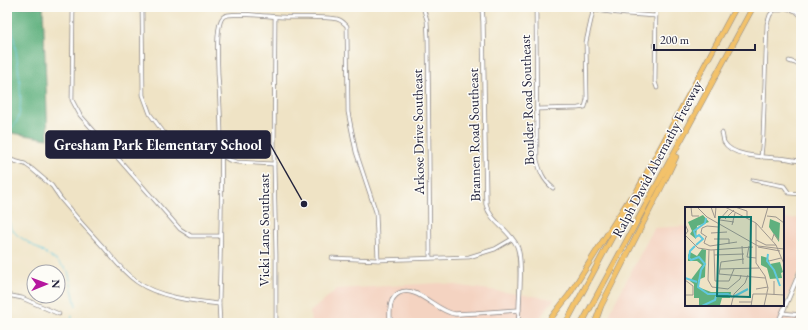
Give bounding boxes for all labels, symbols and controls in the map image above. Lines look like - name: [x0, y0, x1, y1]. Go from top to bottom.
- scale bar: [654, 26, 755, 52]
- text: 200 m: [660, 32, 690, 48]
- street label: Boulder Road Southeast: [516, 34, 538, 165]
- street label: Arkose Drive Southeast: [408, 68, 428, 196]
- street label: Brannen Road Southeast: [464, 68, 484, 202]
- street label: Ralph David Abernathy Freeway: [608, 77, 706, 240]
- callout: Gresham Park Elementary School: [46, 131, 270, 158]
- text: Gresham Park Elementary School: [54, 135, 263, 154]
- street label: Vicki Lane Southeast: [255, 173, 273, 286]
- inset map: [685, 207, 784, 306]
- north arrow: [26, 264, 66, 304]
- text: N: [49, 279, 63, 288]

